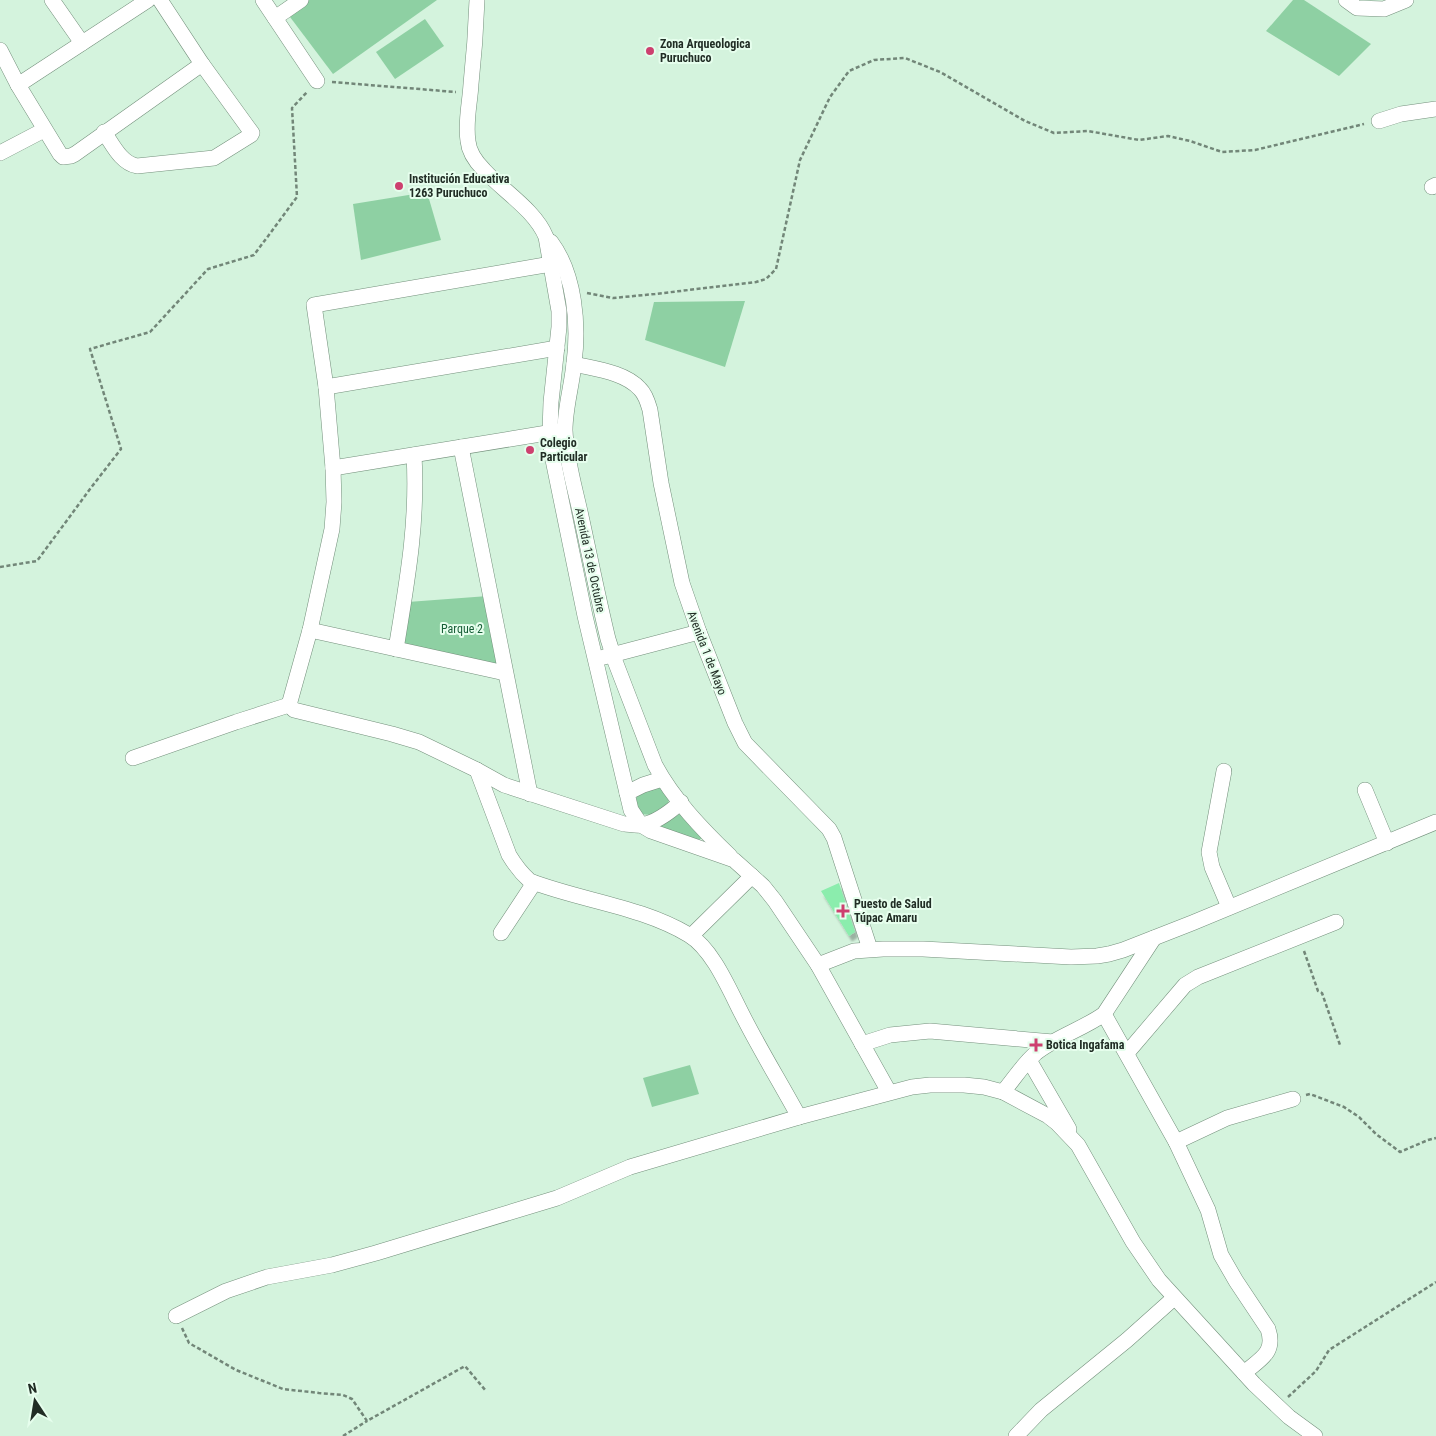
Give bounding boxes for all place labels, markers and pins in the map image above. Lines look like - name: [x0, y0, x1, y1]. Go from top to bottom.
- place label: Zona Arqueologica Puruchuco: [660, 37, 751, 65]
- marker: Zona Arqueologica Puruchuco: [644, 45, 656, 57]
- place label: Institución Educativa 1263 Puruchuco: [409, 172, 510, 200]
- marker: Institución Educativa 1263 Puruchuco: [393, 180, 405, 192]
- place label: Colegio Particular: [540, 436, 587, 464]
- marker: Colegio Particular: [524, 444, 536, 456]
- place label: Puesto de Salud Túpac Amaru: [854, 897, 932, 925]
- marker: Puesto de Salud Túpac Amaru: [836, 904, 850, 918]
- place label: Botica Ingafama: [1046, 1038, 1125, 1052]
- marker: Botica Ingafama: [1030, 1039, 1042, 1051]

